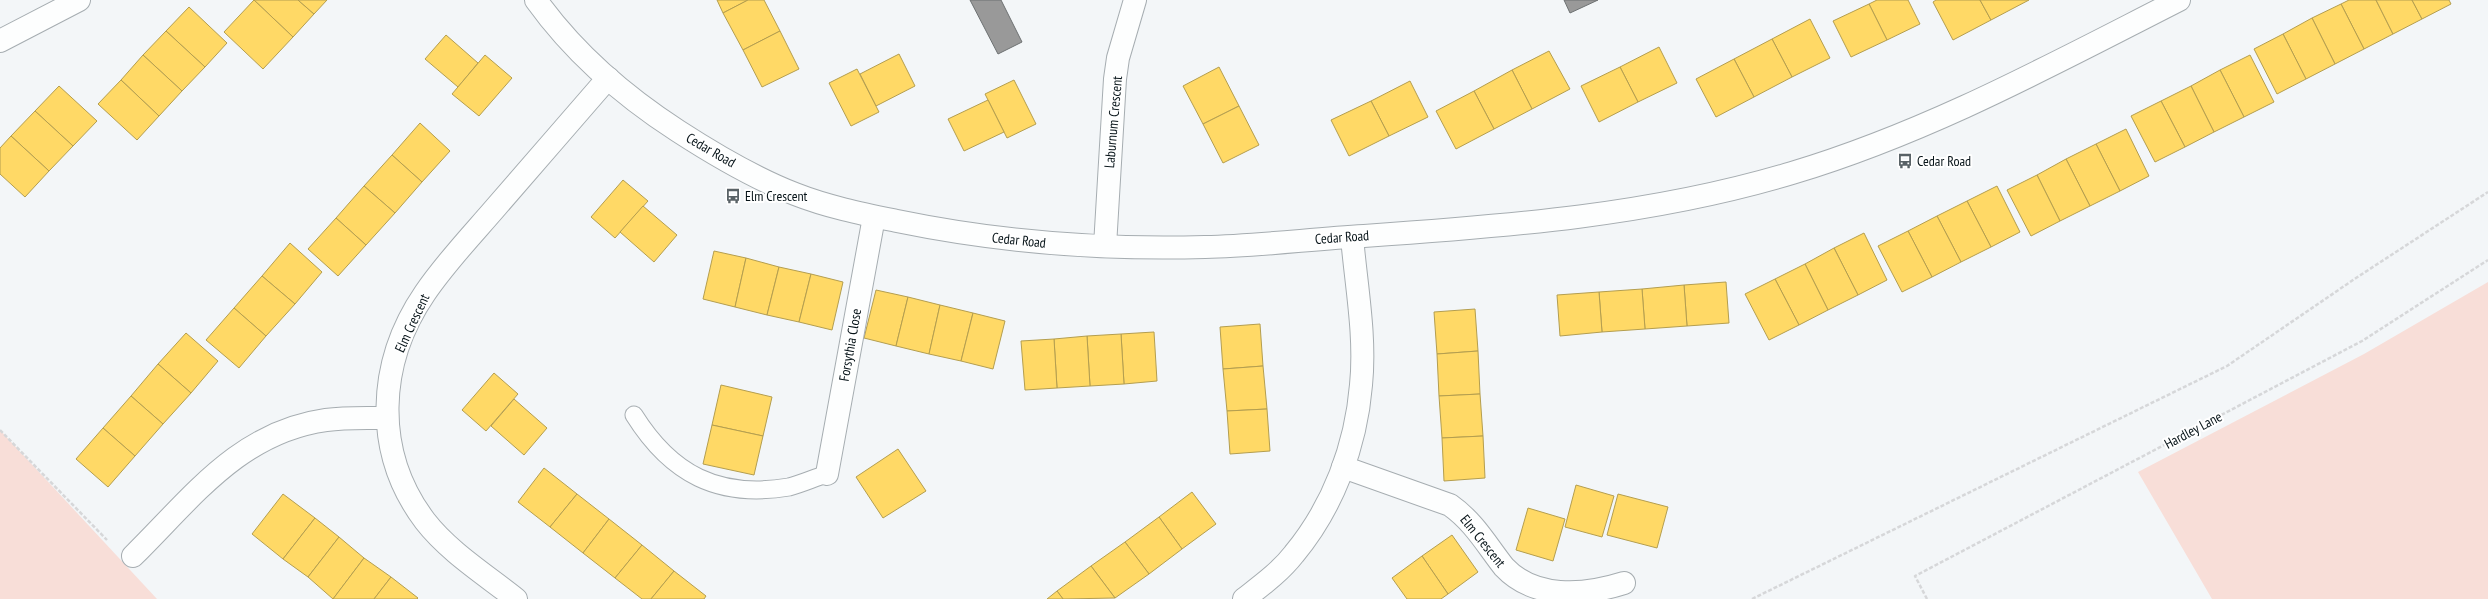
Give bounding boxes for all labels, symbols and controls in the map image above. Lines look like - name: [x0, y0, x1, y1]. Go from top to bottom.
- street label: Laburnum Crescent: [1100, 75, 1126, 169]
- street label: Cedar Road: [683, 129, 739, 171]
- bus stop icon: Cedar Road: [1896, 152, 1914, 170]
- place label: Cedar Road: [1917, 152, 1971, 170]
- bus stop icon: Elm Crescent: [724, 187, 742, 205]
- place label: Elm Crescent: [745, 187, 808, 205]
- street label: Cedar Road: [1314, 226, 1370, 248]
- street label: Cedar Road: [991, 228, 1047, 252]
- street label: Elm Crescent: [391, 291, 433, 355]
- street label: Forsythia Close: [835, 307, 865, 383]
- street label: Hardley Lane: [2161, 407, 2225, 453]
- street label: Elm Crescent: [1456, 511, 1510, 571]

